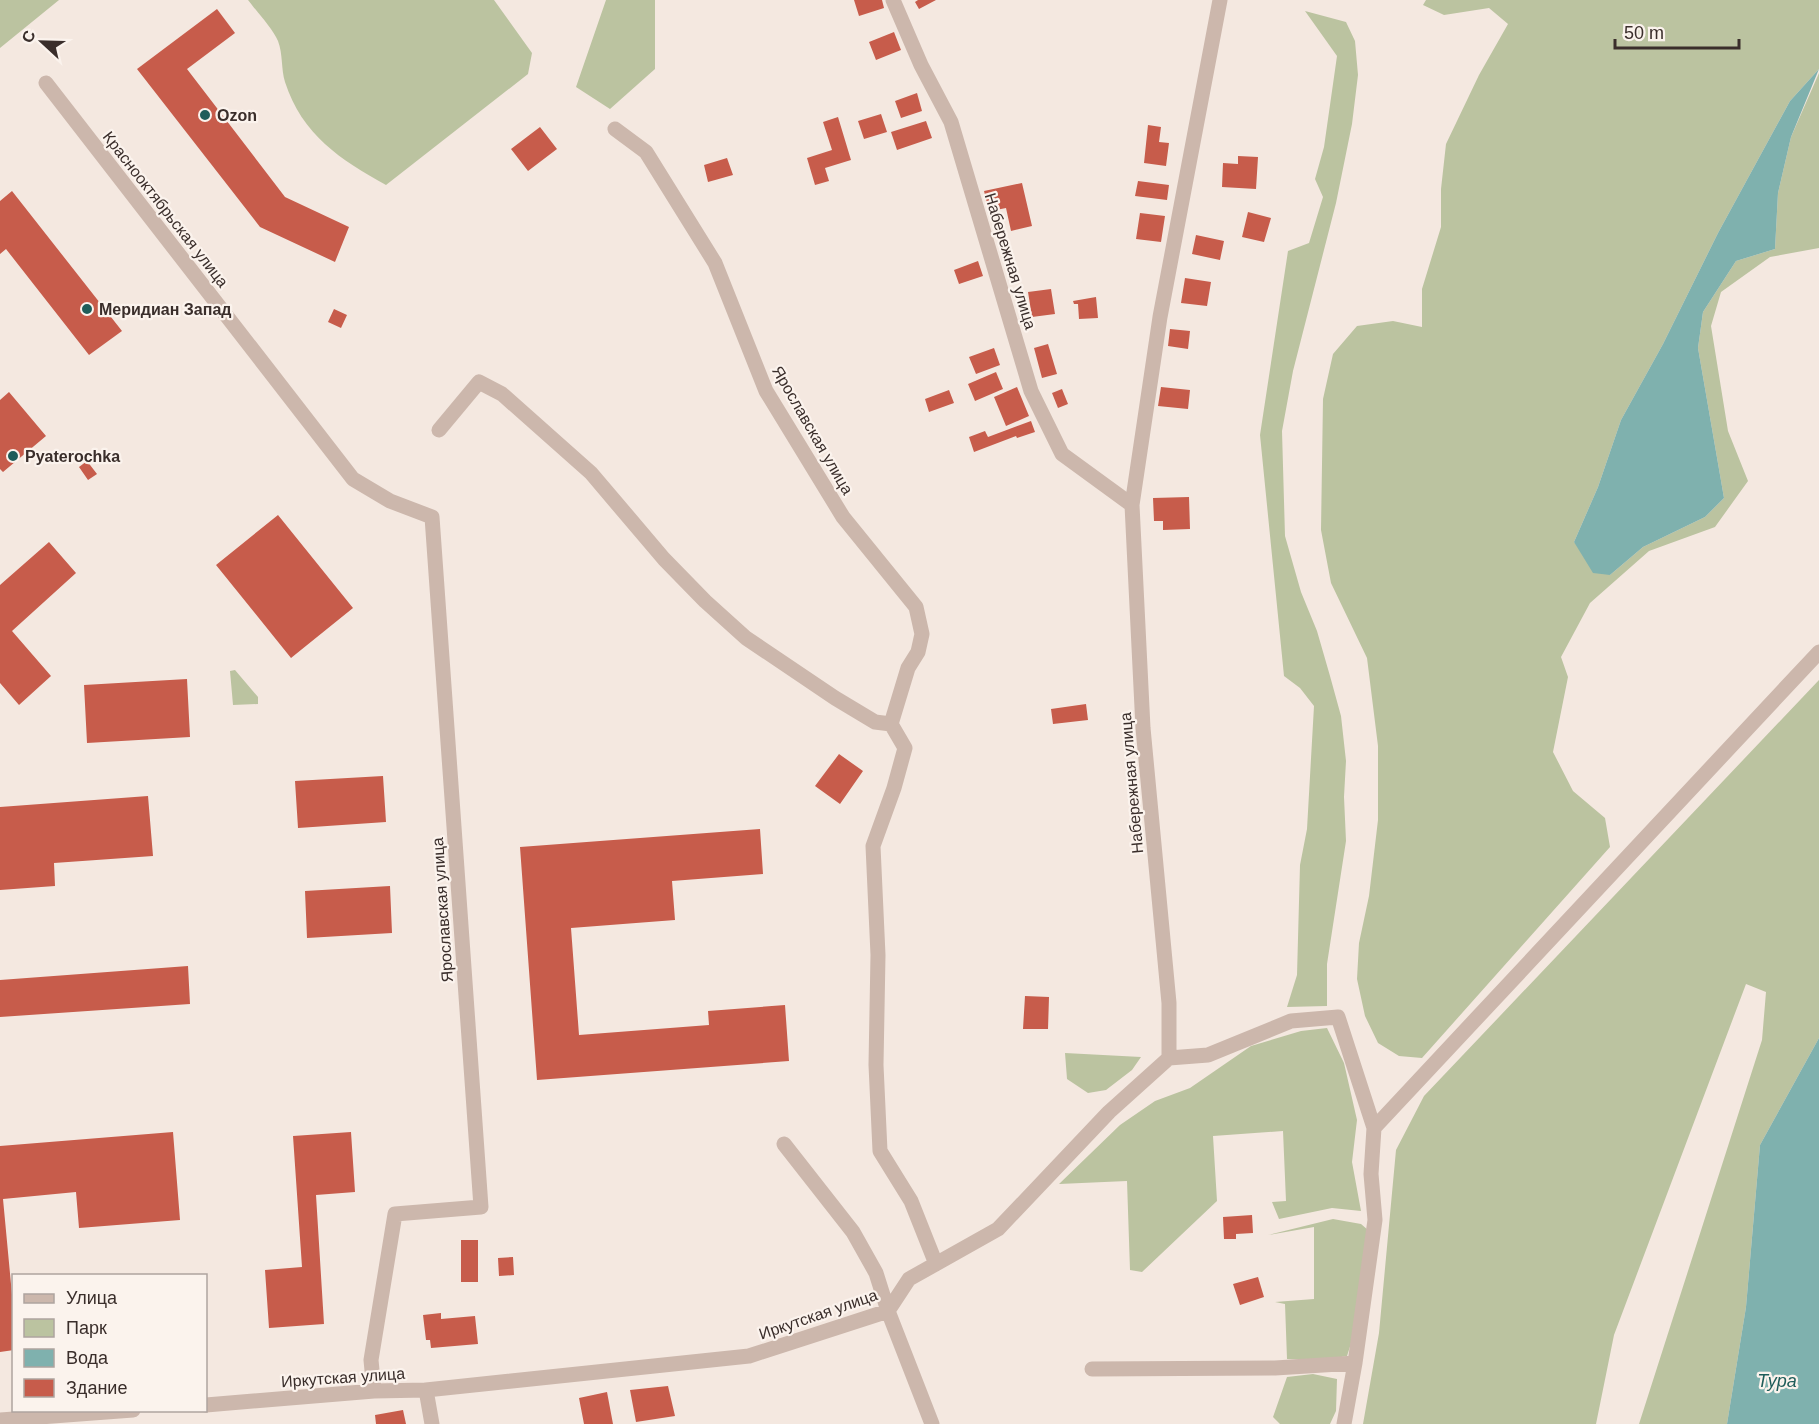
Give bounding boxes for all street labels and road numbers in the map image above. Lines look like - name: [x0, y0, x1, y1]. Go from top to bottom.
- street label: Краснооктябрьская улица: [100, 128, 232, 291]
- street label: Набережная улица: [982, 191, 1039, 331]
- street label: Ярославская улица: [769, 363, 856, 497]
- street label: Набережная улица: [1117, 712, 1146, 854]
- street label: Ярославская улица: [429, 837, 456, 983]
- street label: Иркутская улица: [757, 1286, 880, 1343]
- street label: Иркутская улица: [281, 1365, 406, 1390]

